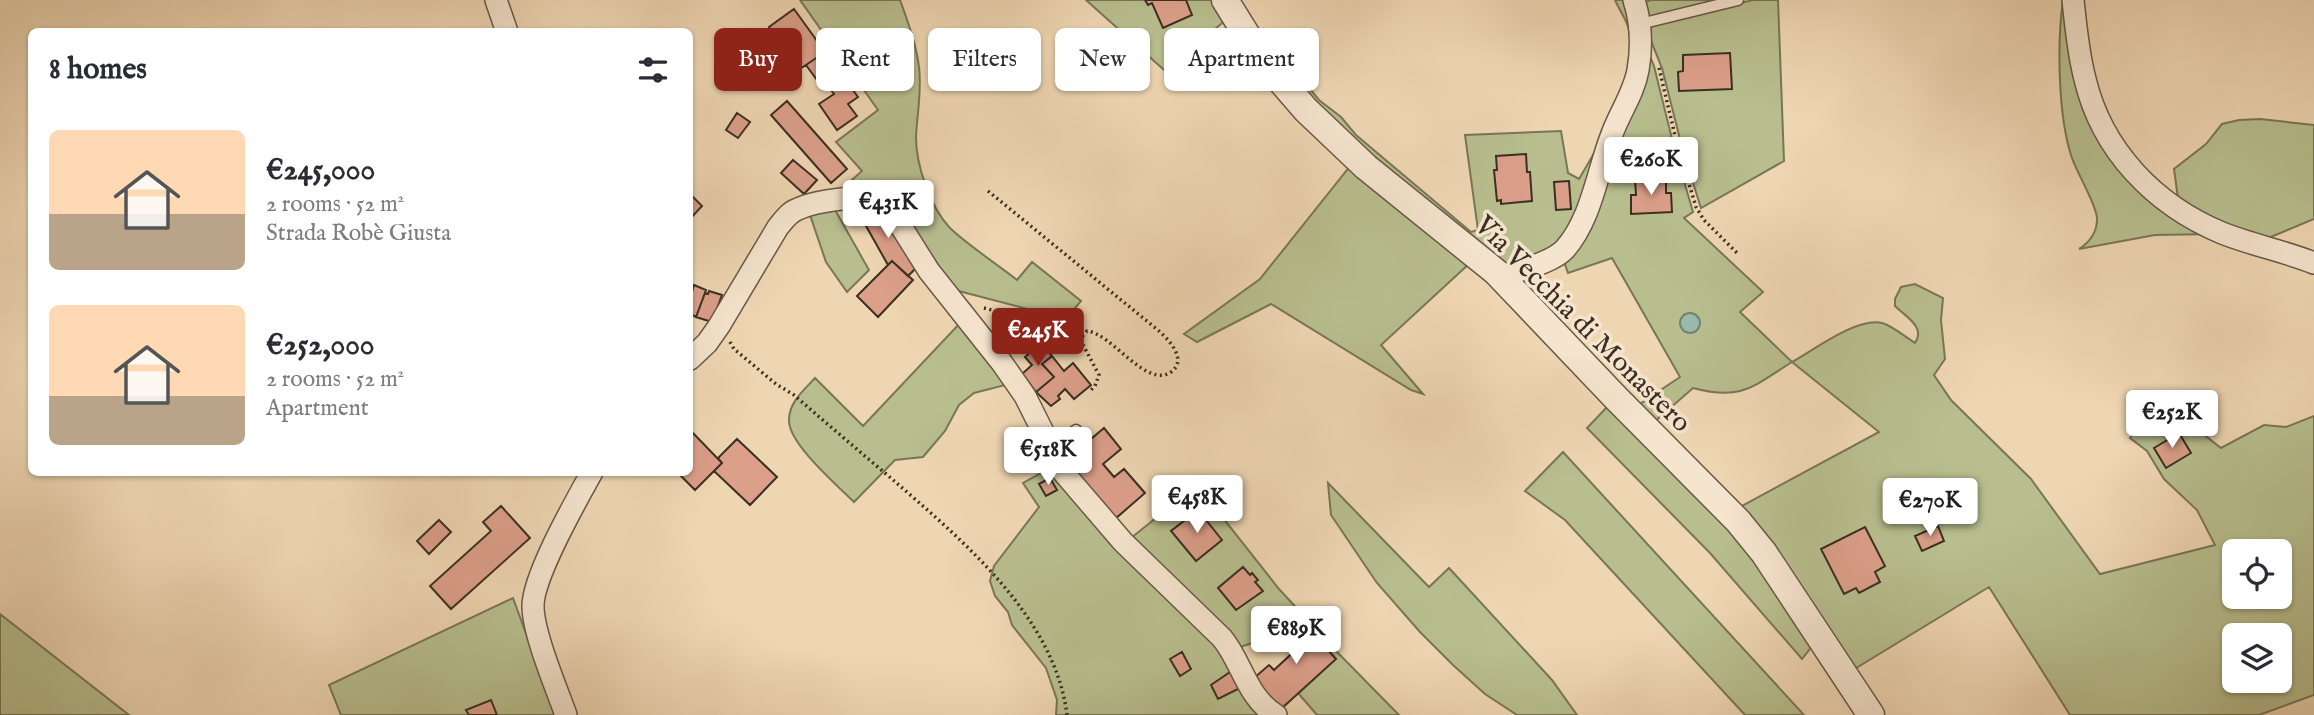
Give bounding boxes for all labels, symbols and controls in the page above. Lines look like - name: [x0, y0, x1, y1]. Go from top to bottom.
- chip: Buy: [714, 28, 802, 91]
- chip: Rent: [816, 28, 914, 91]
- chip: Filters: [928, 28, 1041, 91]
- chip: New: [1055, 28, 1150, 91]
- chip: Apartment: [1164, 28, 1319, 91]
- text: 8 homes: [49, 51, 147, 89]
- icon: filters: [634, 51, 672, 89]
- pin: €260K: [1602, 138, 1700, 197]
- text: €260K: [1620, 145, 1682, 174]
- text: €245,000: [266, 152, 375, 190]
- icon: home: [105, 158, 189, 242]
- pin: €431K: [839, 180, 937, 240]
- text: €431K: [859, 188, 917, 217]
- text: 2 rooms · 52 m²: [266, 190, 404, 219]
- street label: Via Vecchia di Monastero: [1466, 208, 1698, 441]
- text: Strada Robè Giusta: [266, 219, 451, 248]
- pin: €245K: [989, 308, 1087, 368]
- text: €245K: [1008, 316, 1068, 345]
- text: €252,000: [266, 327, 375, 365]
- icon: home: [105, 333, 189, 417]
- text: 2 rooms · 52 m²: [266, 365, 404, 394]
- pin: €252K: [2123, 391, 2221, 450]
- text: Apartment: [266, 394, 369, 423]
- text: €252K: [2142, 398, 2202, 427]
- pin: €518K: [999, 428, 1097, 487]
- text: €518K: [1020, 435, 1076, 464]
- pin: €458K: [1148, 476, 1246, 535]
- pin: €270K: [1881, 478, 1979, 538]
- text: €458K: [1168, 483, 1226, 512]
- text: €270K: [1899, 486, 1961, 515]
- map controls: [2222, 539, 2292, 693]
- button: locate: [2222, 539, 2292, 609]
- pin: €889K: [1247, 606, 1345, 666]
- text: €889K: [1267, 614, 1325, 643]
- button: layers: [2222, 623, 2292, 693]

